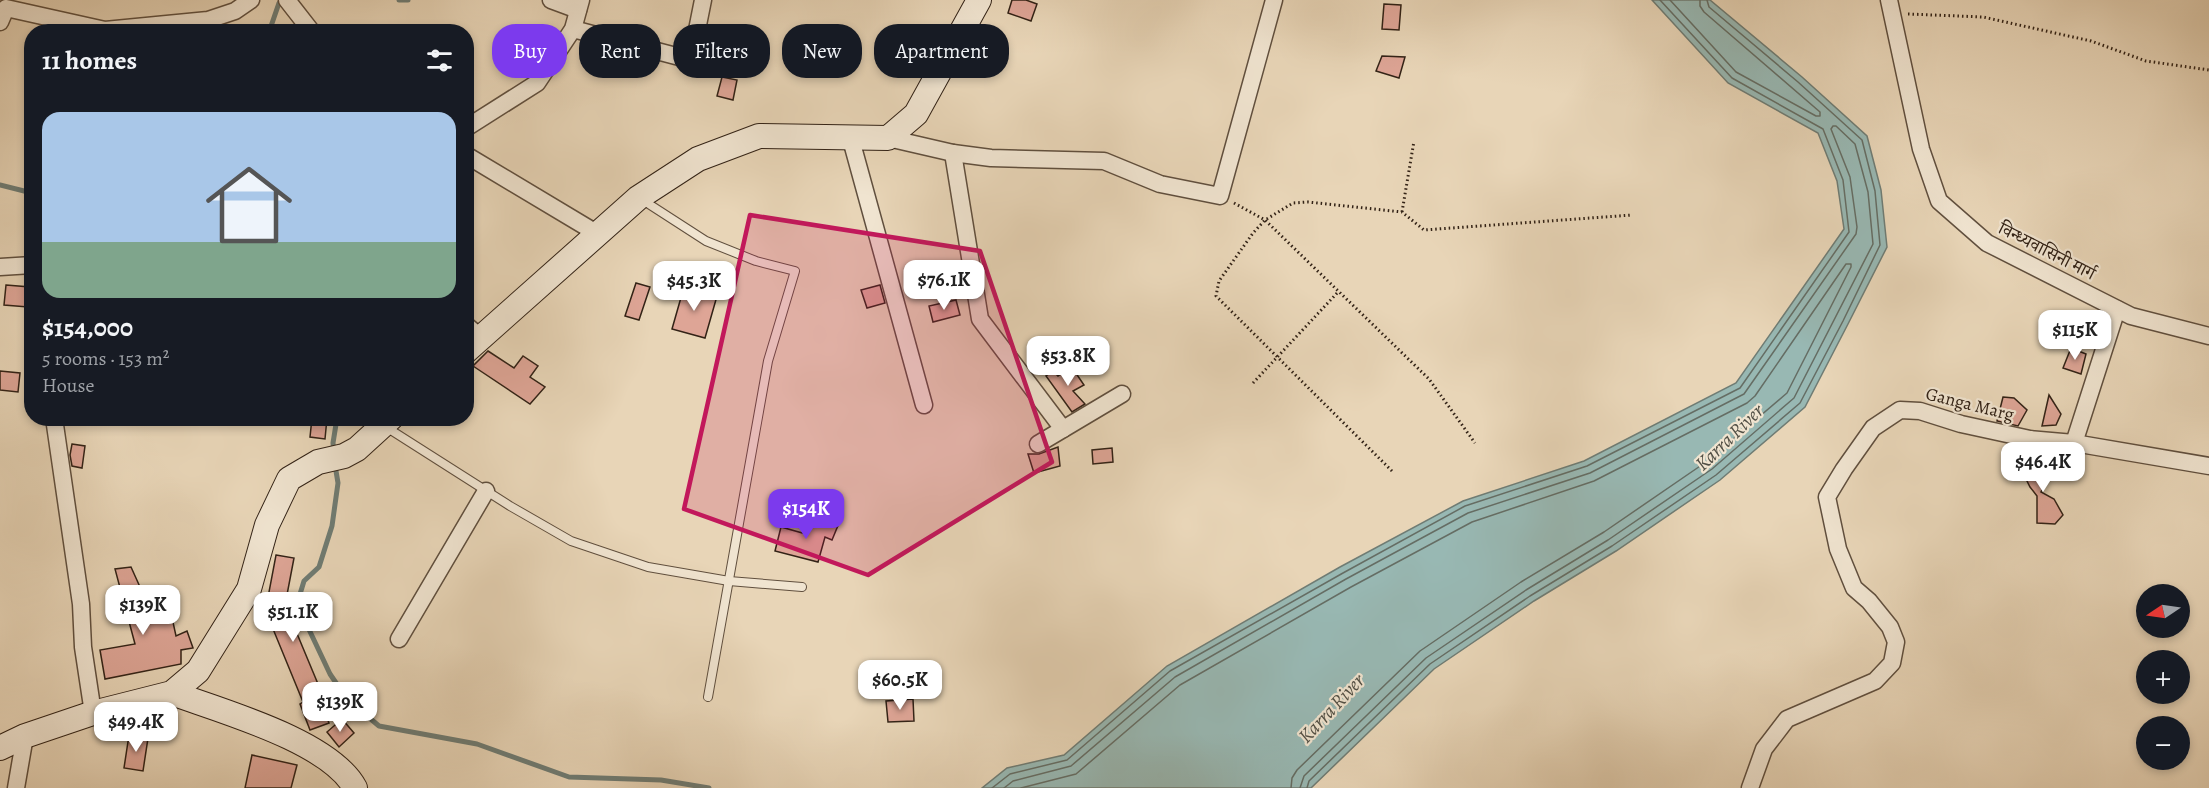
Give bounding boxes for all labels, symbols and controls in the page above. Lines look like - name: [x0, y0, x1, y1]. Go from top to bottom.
- chip: Buy: [492, 24, 567, 78]
- chip: Rent: [579, 24, 661, 78]
- chip: Filters: [673, 24, 770, 78]
- chip: New: [782, 24, 862, 78]
- chip: Apartment: [874, 24, 1009, 78]
- text: 11 homes: [42, 43, 137, 78]
- icon: filters: [423, 44, 456, 77]
- icon: home: [195, 151, 303, 259]
- street label: विन्ध्यवासिनी मार्ग: [1993, 216, 2101, 286]
- pin: $76.1K: [895, 260, 993, 311]
- pin: $45.3K: [645, 261, 743, 312]
- text: $76.1K: [918, 266, 971, 293]
- text: $45.3K: [667, 267, 721, 294]
- text: $154,000: [42, 310, 133, 345]
- pin: $115K: [2033, 310, 2117, 361]
- text: $115K: [2052, 316, 2098, 343]
- pin: $53.8K: [1019, 336, 1117, 387]
- text: $53.8K: [1041, 342, 1095, 369]
- text: 5 rooms · 153 m²: [42, 345, 169, 372]
- text: House: [42, 372, 94, 399]
- street label: Ganga Marg: [1923, 381, 2017, 427]
- water label: Karra River: [1689, 397, 1770, 477]
- pin: $46.4K: [1994, 442, 2092, 493]
- text: $46.4K: [2015, 448, 2071, 475]
- pin: $154K: [764, 489, 848, 540]
- text: $154K: [782, 495, 830, 522]
- north arrow: [2136, 584, 2190, 638]
- map controls: [2136, 584, 2190, 770]
- pin: $139K: [101, 585, 185, 636]
- text: $139K: [119, 591, 167, 618]
- pin: $51.1K: [244, 592, 342, 643]
- text: $51.1K: [268, 598, 318, 625]
- button: +: [2136, 650, 2190, 704]
- pin: $60.5K: [851, 660, 949, 711]
- text: $60.5K: [872, 666, 928, 693]
- water label: Karra River: [1292, 667, 1371, 749]
- pin: $139K: [298, 682, 382, 733]
- text: $139K: [316, 688, 364, 715]
- pin: $49.4K: [87, 702, 185, 753]
- text: $49.4K: [108, 708, 164, 735]
- button: −: [2136, 716, 2190, 770]

